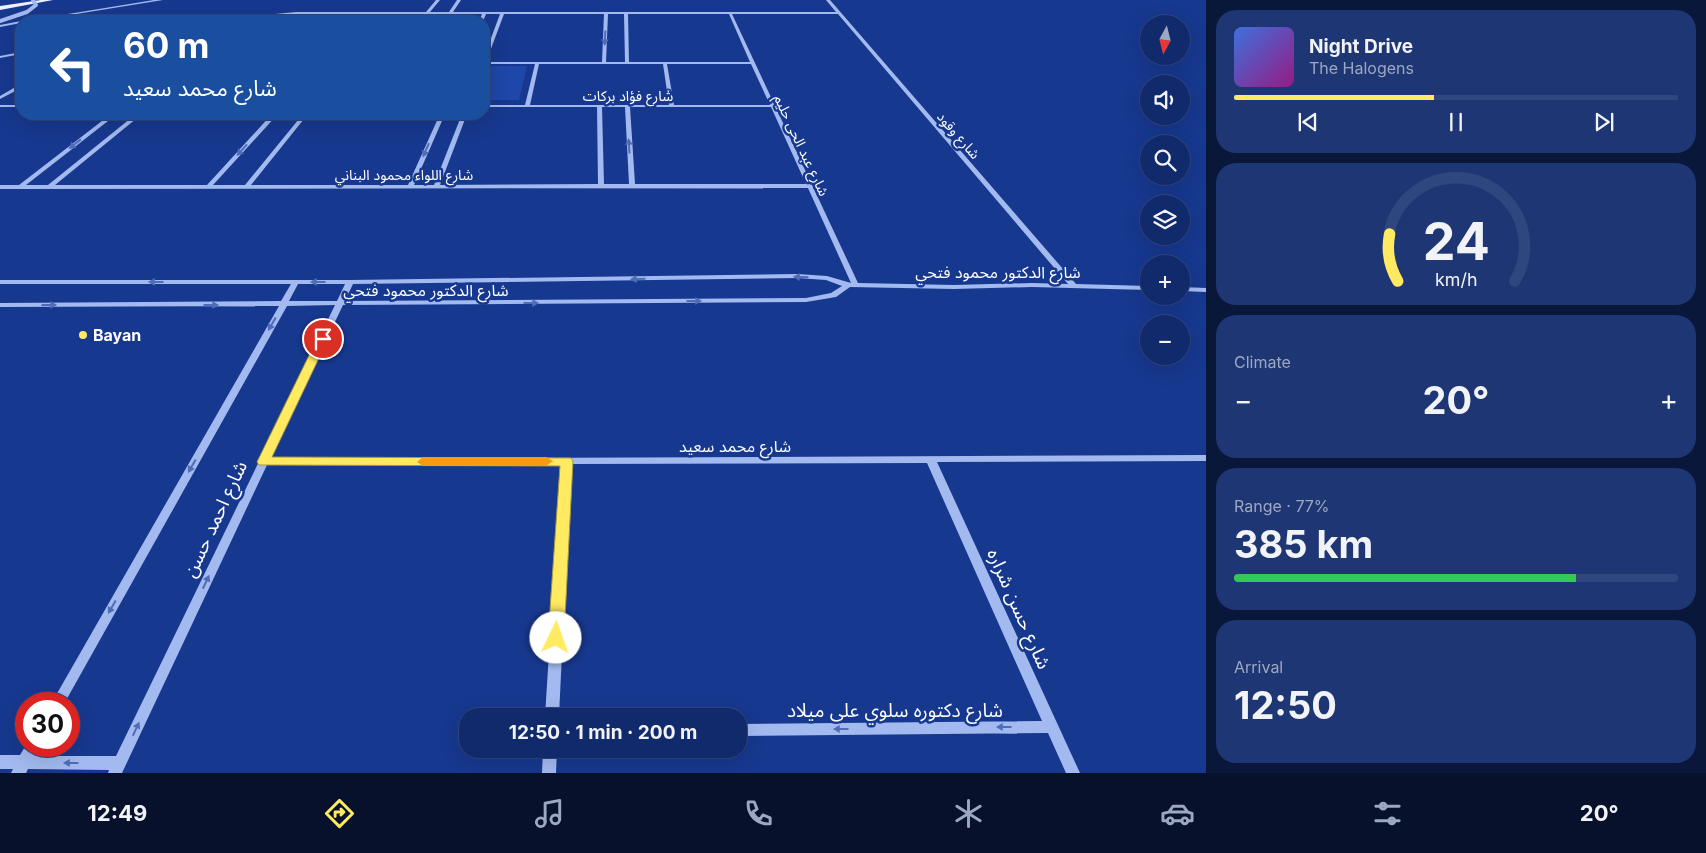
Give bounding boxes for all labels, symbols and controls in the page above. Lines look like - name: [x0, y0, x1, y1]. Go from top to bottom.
- north arrow: [1140, 15, 1190, 65]
- map controls: [1140, 15, 1190, 365]
- text: 60 m: [123, 24, 210, 66]
- one-way arrow: [600, 30, 608, 46]
- icon: left: [40, 35, 105, 100]
- text: Night Drive: [1309, 35, 1413, 58]
- text: The Halogens: [1309, 58, 1414, 78]
- text: شارع محمد سعيد: [123, 75, 277, 101]
- button: sound: [1140, 75, 1190, 125]
- street label: شارع فؤاد بركات: [583, 87, 673, 107]
- street label: شارع عبد الحى حليم: [768, 92, 833, 200]
- street label: شارع وقود: [932, 108, 984, 164]
- icon: previous: [1294, 108, 1322, 136]
- icon: pause: [1442, 108, 1470, 136]
- icon: next: [1590, 108, 1618, 136]
- button: search: [1140, 135, 1190, 185]
- one-way arrow: [69, 138, 82, 149]
- one-way arrow: [625, 138, 633, 154]
- one-way arrow: [236, 143, 248, 155]
- one-way arrow: [422, 143, 430, 157]
- street label: شارع اللواء محمود البناني: [335, 166, 473, 186]
- button: layers: [1140, 195, 1190, 245]
- text: 24: [1422, 210, 1490, 273]
- button: +: [1140, 255, 1190, 305]
- street label: شارع الدكتور محمود فتحي: [915, 262, 1081, 285]
- text: km/h: [1435, 269, 1477, 290]
- one-way arrow: [793, 272, 809, 280]
- one-way arrow: [630, 275, 646, 283]
- one-way arrow: [148, 278, 164, 286]
- one-way arrow: [310, 278, 326, 286]
- street label: شارع الدكتور محمود فتحي: [343, 280, 509, 303]
- one-way arrow: [686, 297, 702, 305]
- one-way arrow: [523, 299, 539, 307]
- one-way arrow: [203, 300, 219, 308]
- one-way arrow: [41, 301, 57, 309]
- button: −: [1140, 315, 1190, 365]
- one-way arrow: [268, 318, 277, 331]
- pin: [302, 318, 344, 360]
- place label: Bayan: [93, 325, 141, 345]
- icon: arrive: [309, 325, 337, 353]
- marker: Bayan: [77, 329, 89, 341]
- text: Climate: [1234, 352, 1291, 372]
- text: 20°: [1422, 377, 1490, 423]
- text: −: [1234, 383, 1253, 417]
- text: +: [1659, 383, 1678, 417]
- street label: شارع محمد سعيد: [679, 436, 791, 459]
- street label: شارع احمد حسن: [178, 457, 254, 582]
- one-way arrow: [188, 458, 196, 473]
- text: Range · 77%: [1234, 496, 1330, 516]
- text: 385 km: [1234, 521, 1373, 567]
- street label: شارع حسن شراره: [980, 545, 1056, 674]
- one-way arrow: [202, 575, 210, 589]
- one-way arrow: [108, 600, 116, 615]
- position arrow: [529, 611, 581, 663]
- text: Arrival: [1234, 657, 1283, 677]
- text: 12:50: [1234, 682, 1337, 728]
- speed limit sign: 30: [15, 692, 80, 757]
- street label: شارع دكتوره سلوي على ميلاد: [787, 699, 1003, 725]
- text: 12:50 · 1 min · 200 m: [509, 721, 697, 744]
- one-way arrow: [132, 722, 140, 736]
- one-way arrow: [996, 723, 1012, 731]
- one-way arrow: [833, 725, 849, 733]
- one-way arrow: [63, 759, 79, 767]
- icon: directions: [322, 796, 357, 831]
- icon: music: [532, 796, 567, 831]
- icon: phone: [741, 796, 776, 831]
- icon: climate: [951, 796, 986, 831]
- icon: car: [1160, 796, 1195, 831]
- icon: filters: [1370, 796, 1405, 831]
- text: 12:49: [87, 800, 147, 826]
- text: 20°: [1580, 800, 1619, 826]

